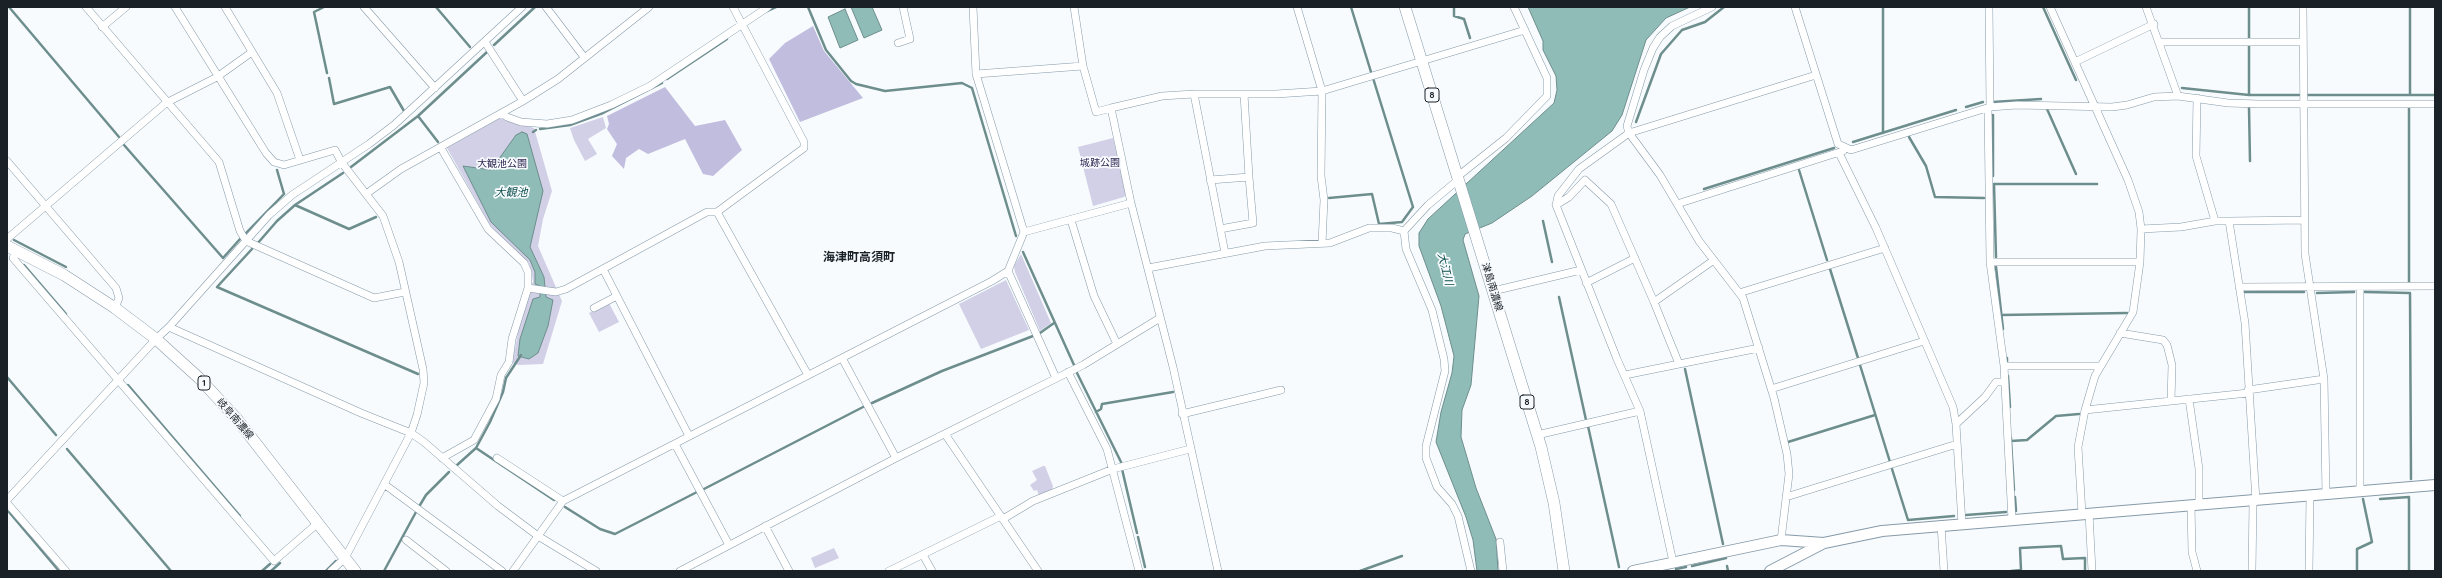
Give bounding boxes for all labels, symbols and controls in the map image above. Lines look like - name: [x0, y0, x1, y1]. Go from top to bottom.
- road number: 8: [1425, 88, 1439, 102]
- park label: 城跡公園: [1080, 157, 1120, 169]
- park label: 大観池公園: [477, 158, 527, 170]
- water label: 大観池: [495, 186, 527, 200]
- district label: 海津町高須町: [823, 250, 895, 264]
- water label: 大江川: [1435, 251, 1455, 287]
- street label: 津島南濃線: [1479, 261, 1505, 313]
- road number: 1: [198, 376, 210, 390]
- road number: 8: [1520, 395, 1534, 409]
- street label: 岐阜南濃線: [214, 396, 256, 442]

